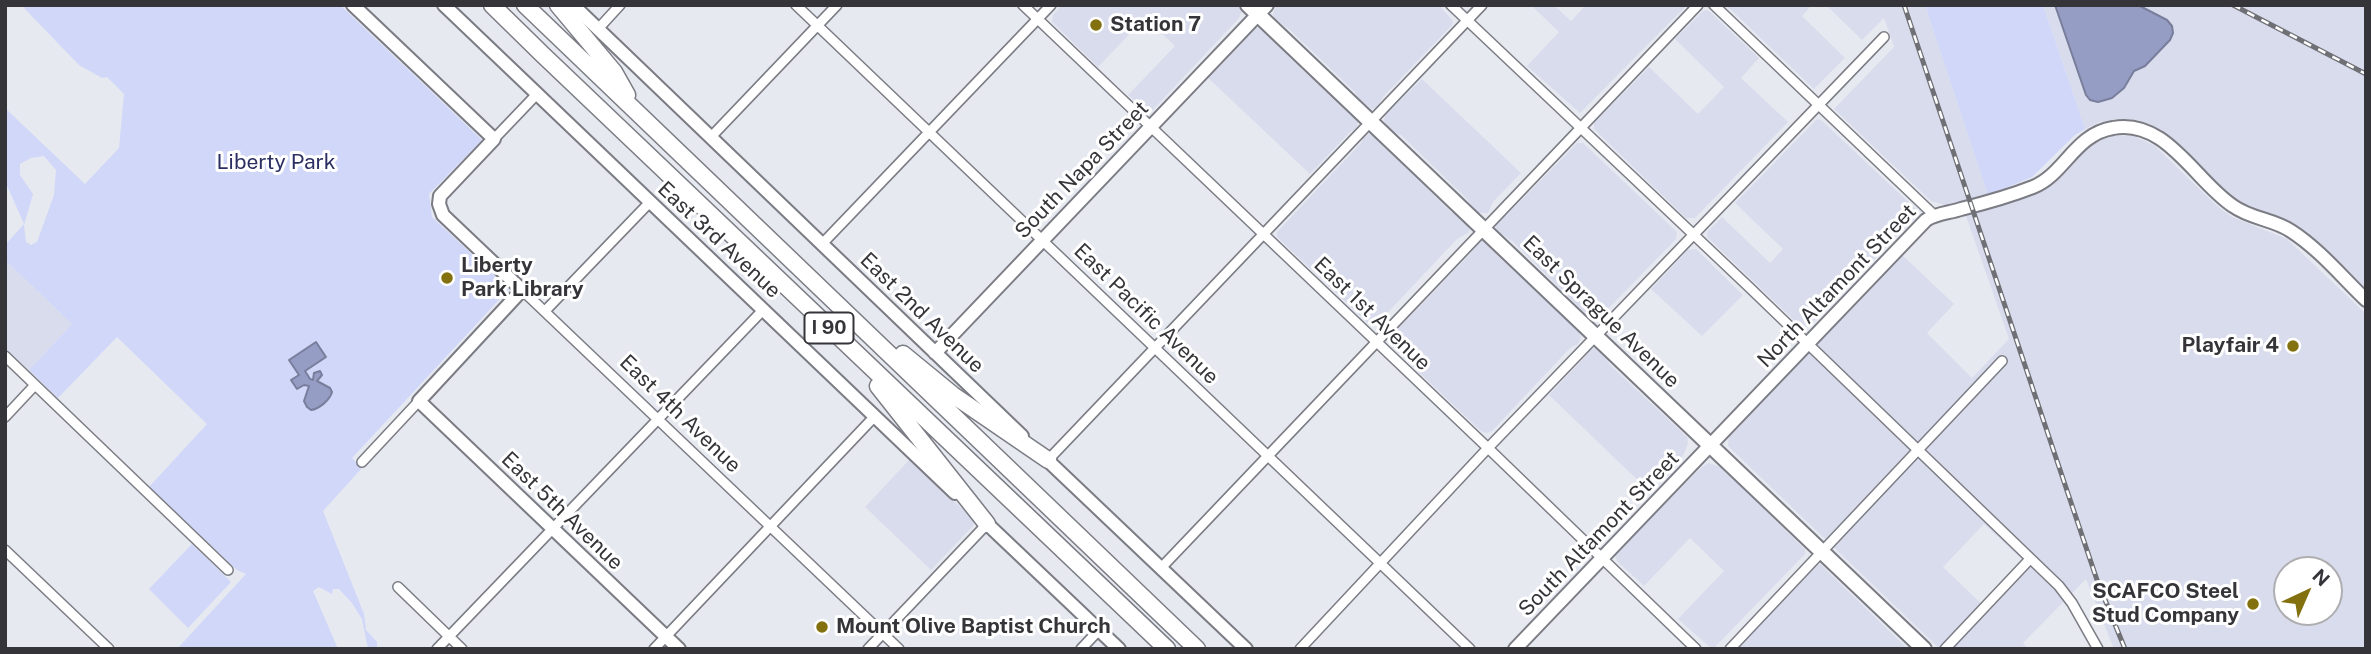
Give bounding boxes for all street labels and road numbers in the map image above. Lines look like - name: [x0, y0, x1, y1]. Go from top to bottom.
- street label: South Napa Street: [1010, 96, 1154, 244]
- street label: East 3rd Avenue: [652, 177, 786, 303]
- street label: North Altamont Street: [1752, 199, 1922, 373]
- street label: East Sprague Avenue: [1517, 231, 1685, 393]
- street label: East Pacific Avenue: [1068, 238, 1224, 390]
- street label: East 2nd Avenue: [855, 248, 989, 378]
- street label: East 1st Avenue: [1308, 252, 1436, 376]
- road number: I 90: [804, 312, 854, 344]
- street label: East 4th Avenue: [614, 350, 746, 478]
- street label: South Altamont Street: [1514, 446, 1684, 622]
- street label: East 5th Avenue: [496, 447, 628, 575]

